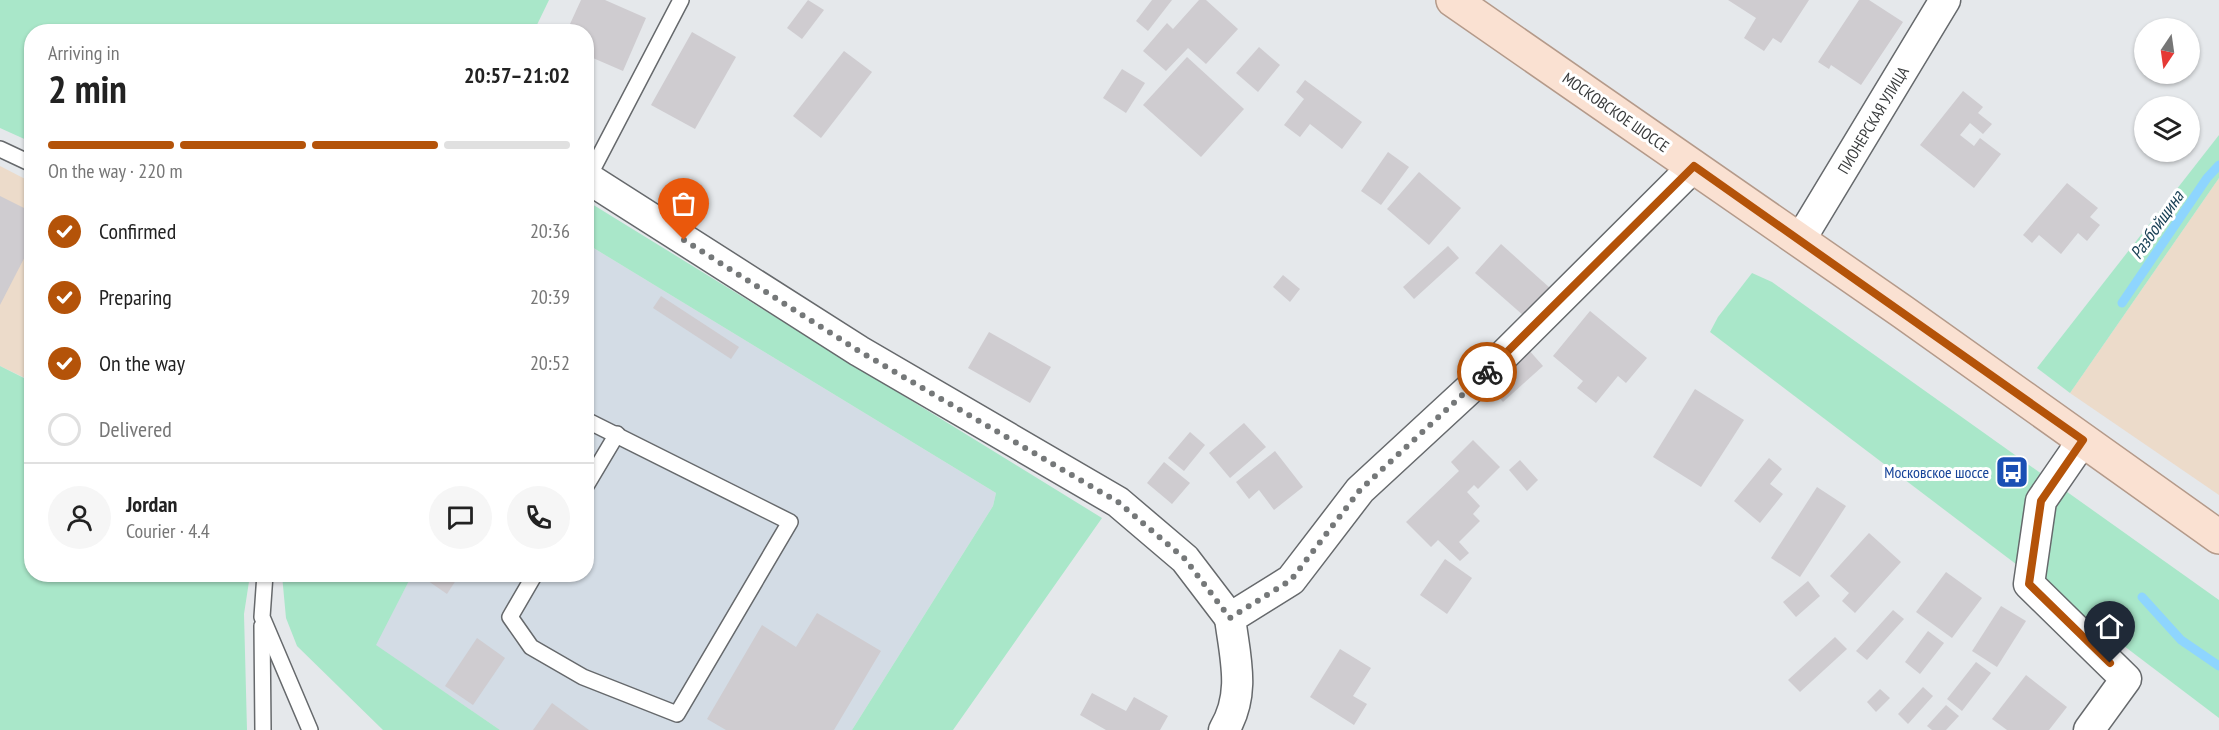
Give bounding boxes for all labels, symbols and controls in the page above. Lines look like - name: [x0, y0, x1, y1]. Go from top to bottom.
- north arrow: [2134, 18, 2200, 84]
- map controls: [2134, 18, 2200, 162]
- text: Arriving in: [48, 40, 120, 66]
- text: 20:57–21:02: [464, 61, 570, 89]
- street label: ПИОНЕРСКАЯ УЛИЦА: [1833, 62, 1913, 177]
- text: 2 min: [48, 63, 127, 114]
- street label: МОСКОВСКОЕ ШОССЕ: [1559, 68, 1673, 156]
- button: layers: [2134, 96, 2200, 162]
- text: On the way · 220 m: [48, 158, 183, 184]
- pin: [658, 178, 709, 240]
- water label: Разбойщина: [2125, 185, 2189, 263]
- icon: bag: [667, 187, 700, 220]
- icon: check: [48, 215, 81, 248]
- text: Confirmed: [99, 217, 176, 245]
- text: 20:36: [530, 218, 570, 244]
- icon: check: [48, 281, 81, 314]
- text: Preparing: [99, 283, 172, 311]
- text: 20:39: [530, 284, 570, 310]
- courier: [1457, 342, 1517, 402]
- icon: check: [48, 347, 81, 380]
- text: On the way: [99, 349, 185, 377]
- text: 20:52: [530, 350, 570, 376]
- icon: bike: [1471, 356, 1504, 389]
- text: Delivered: [99, 415, 172, 443]
- bus stop icon: Московское шоссе: [1994, 454, 2030, 490]
- place label: Московское шоссе: [1884, 462, 1989, 482]
- button: person: [48, 486, 111, 549]
- button: chat: [429, 486, 492, 549]
- button: phone: [507, 486, 570, 549]
- text: Jordan: [126, 490, 177, 518]
- text: Courier · 4.4: [126, 518, 210, 544]
- pin: [2084, 601, 2135, 663]
- icon: home: [2093, 610, 2126, 643]

